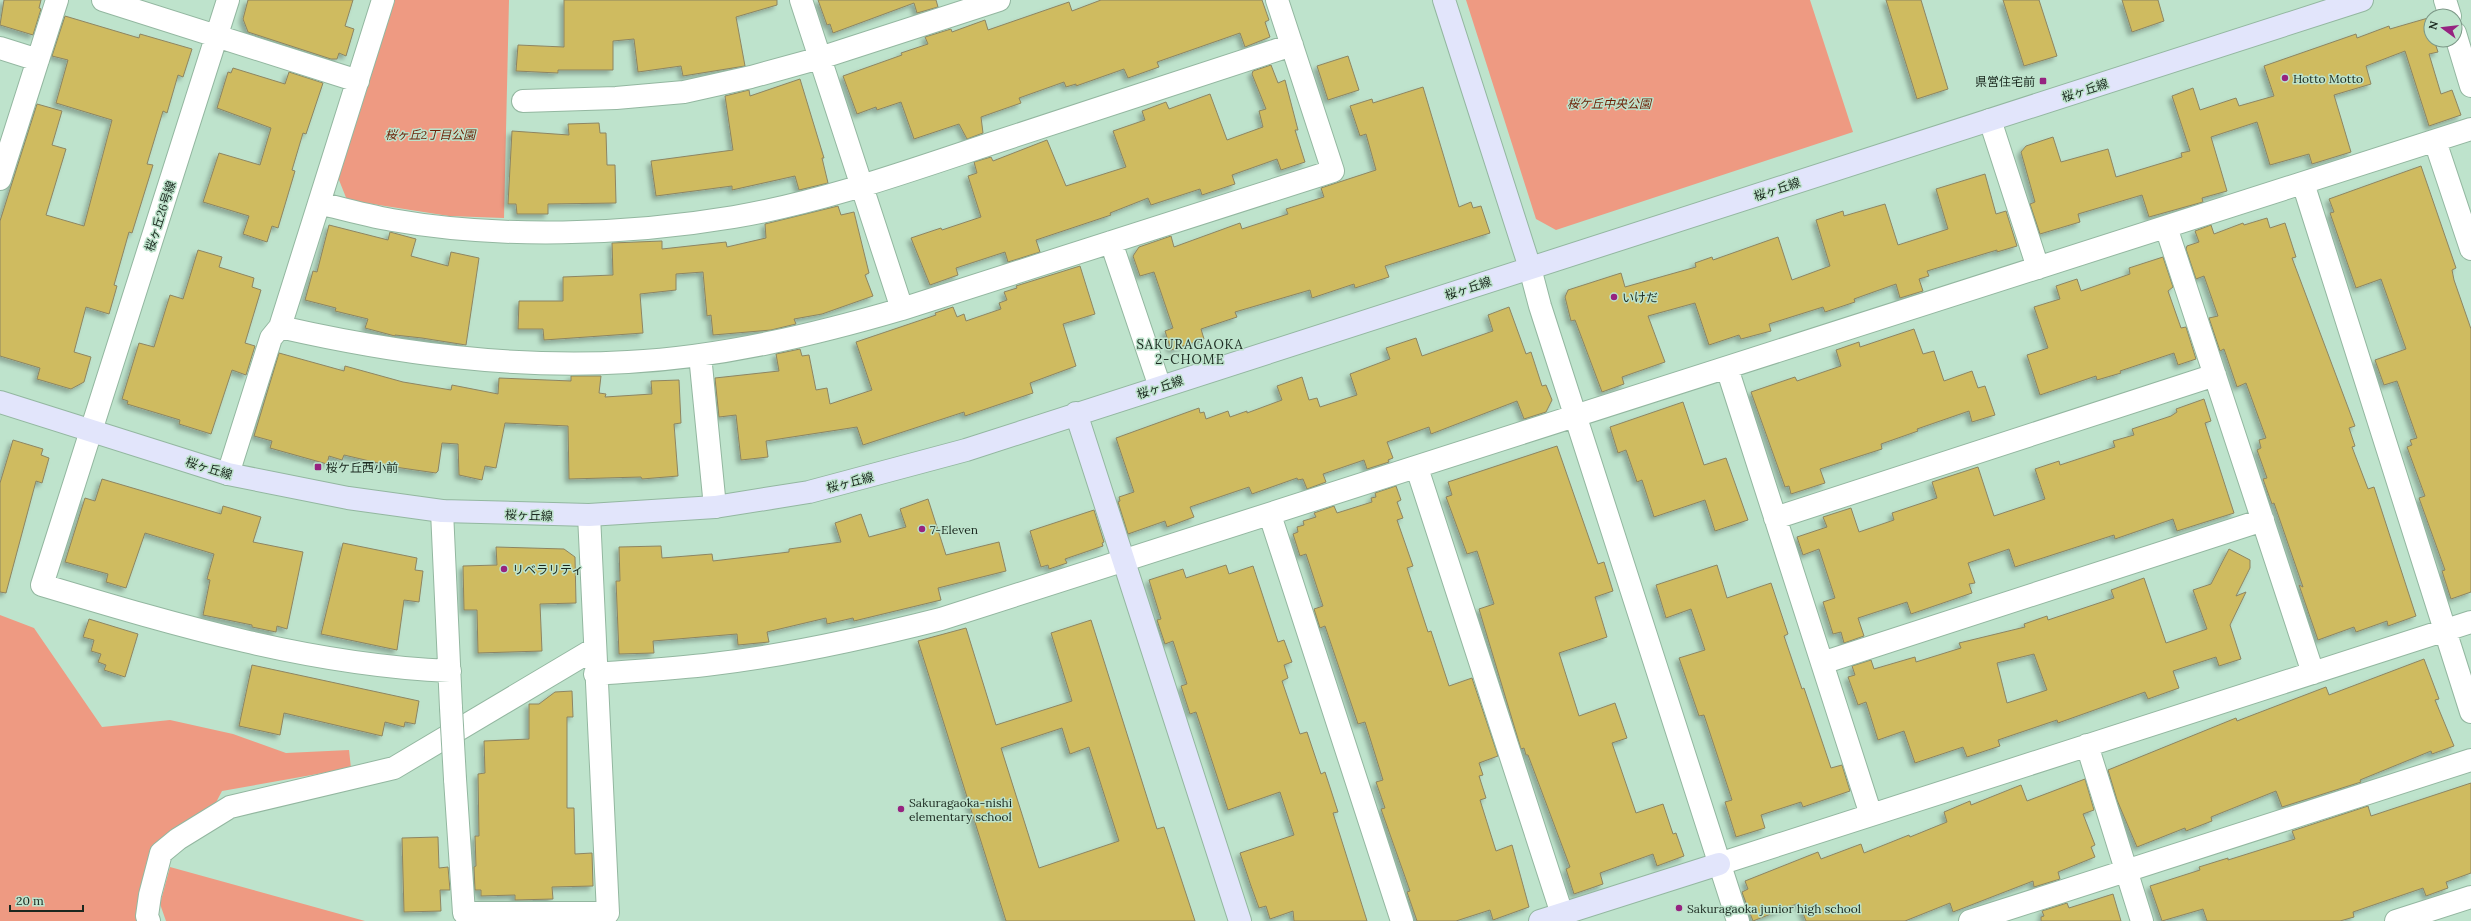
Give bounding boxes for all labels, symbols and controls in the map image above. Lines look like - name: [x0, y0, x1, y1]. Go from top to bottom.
- north arrow: [2423, 8, 2463, 48]
- text: N: [2425, 19, 2441, 31]
- place label: Hotto Motto: [2293, 71, 2363, 86]
- marker: Hotto Motto: [2280, 73, 2290, 83]
- place label: 県営住宅前: [1975, 74, 2035, 89]
- street label: 桜ヶ丘線: [2060, 75, 2110, 105]
- marker: 県営住宅前: [2038, 76, 2048, 86]
- park label: 桜ケ丘中央公園: [1567, 96, 1653, 111]
- park label: 桜ヶ丘2丁目公園: [385, 127, 477, 142]
- street label: 桜ヶ丘線: [1752, 174, 1802, 204]
- street label: 桜ヶ丘26号線: [142, 179, 178, 253]
- street label: 桜ヶ丘線: [1443, 273, 1493, 303]
- place label: いけだ: [1622, 290, 1658, 305]
- marker: いけだ: [1609, 292, 1619, 302]
- district label: SAKURAGAOKA 2-CHOME: [1136, 336, 1244, 368]
- street label: 桜ヶ丘線: [1135, 372, 1185, 402]
- street label: 桜ヶ丘線: [184, 454, 234, 482]
- place label: 桜ケ丘西小前: [326, 460, 398, 475]
- marker: 桜ケ丘西小前: [313, 462, 323, 472]
- street label: 桜ヶ丘線: [825, 469, 875, 495]
- street label: 桜ヶ丘線: [505, 507, 553, 523]
- place label: 7-Eleven: [930, 522, 978, 537]
- marker: 7-Eleven: [917, 524, 927, 534]
- place label: リベラリティ: [512, 562, 583, 577]
- marker: リベラリティ: [499, 564, 509, 574]
- place label: Sakuragaoka-nishi elementary school: [909, 795, 1012, 824]
- marker: Sakuragaoka-nishi elementary school: [896, 804, 906, 814]
- scale bar: [10, 887, 83, 913]
- text: 20 m: [16, 893, 44, 908]
- place label: Sakuragaoka junior high school: [1687, 901, 1861, 916]
- marker: Sakuragaoka junior high school: [1674, 903, 1684, 913]

